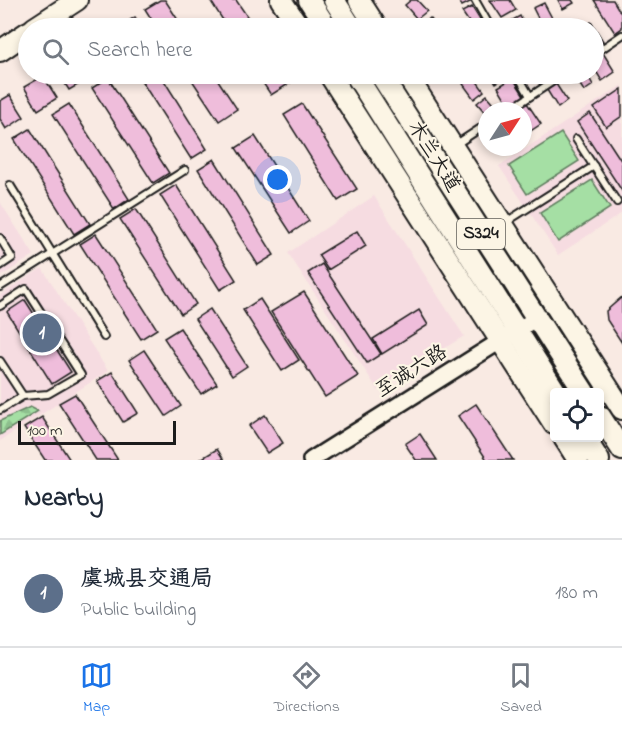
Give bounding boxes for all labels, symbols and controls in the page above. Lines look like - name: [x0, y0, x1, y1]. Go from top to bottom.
- search box: [18, 18, 604, 84]
- icon: search: [39, 35, 72, 68]
- text: Search here: [87, 35, 192, 67]
- north arrow: [478, 102, 532, 156]
- street label: 木兰大道: [400, 115, 466, 199]
- your location: [263, 165, 292, 194]
- road number: S324: [457, 219, 505, 249]
- pin: 1: [22, 310, 62, 356]
- street label: 至诚六路: [370, 338, 454, 405]
- map controls: [550, 388, 604, 442]
- button: locate: [550, 388, 604, 442]
- scale bar: [18, 418, 176, 446]
- text: 100 m: [27, 419, 62, 443]
- text: Nearby: [24, 480, 103, 518]
- text: 虞城县交通局: [81, 564, 213, 596]
- text: 1: [40, 579, 47, 608]
- text: 180 m: [555, 579, 598, 608]
- text: Public building: [81, 596, 196, 625]
- tab: Map: [80, 659, 113, 719]
- tab: Directions: [273, 659, 340, 719]
- tab: Saved: [500, 659, 542, 719]

